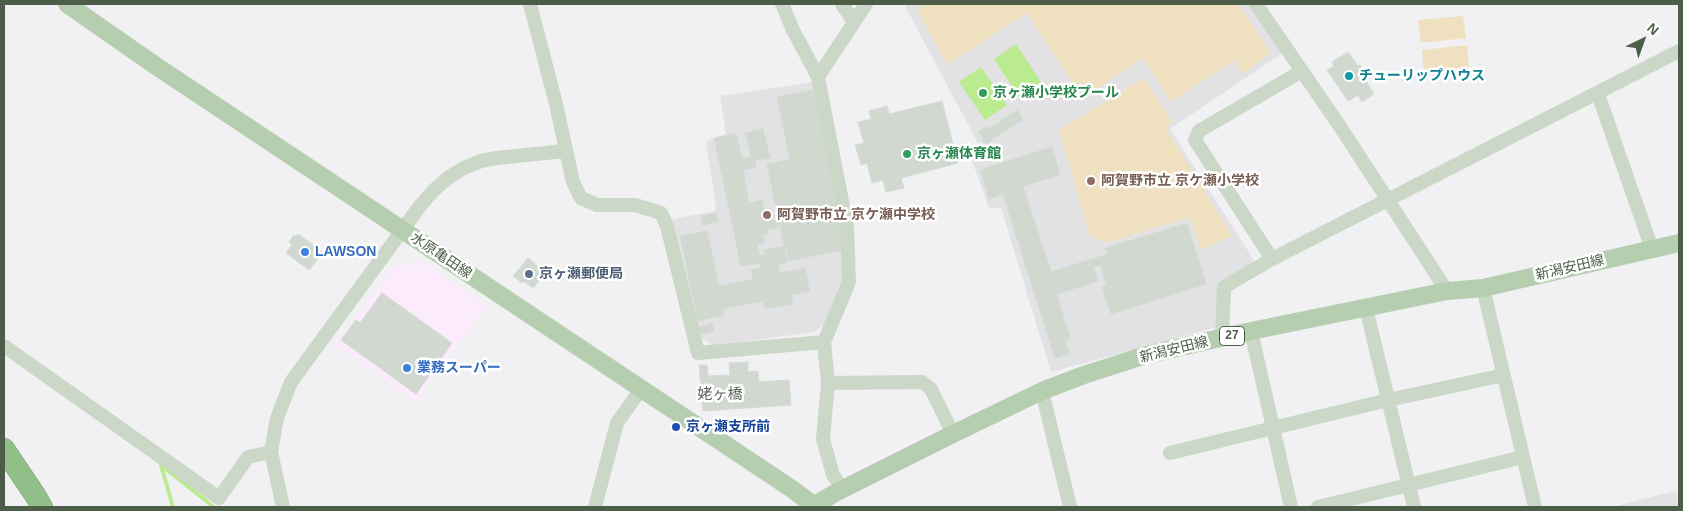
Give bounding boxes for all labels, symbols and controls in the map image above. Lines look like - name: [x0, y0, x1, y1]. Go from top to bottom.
- north arrow: [1618, 15, 1668, 65]
- text: N: [1644, 20, 1662, 38]
- place label: チューリップハウス: [1359, 68, 1485, 84]
- marker: チューリップハウス: [1343, 70, 1355, 82]
- place label: 京ヶ瀬小学校プール: [993, 85, 1119, 101]
- marker: 京ヶ瀬小学校プール: [977, 87, 989, 99]
- place label: 京ヶ瀬体育館: [917, 146, 1001, 162]
- marker: 京ヶ瀬体育館: [901, 148, 913, 160]
- place label: 阿賀野市立 京ケ瀬小学校: [1101, 173, 1259, 189]
- marker: 阿賀野市立 京ケ瀬小学校: [1085, 175, 1097, 187]
- place label: 阿賀野市立 京ケ瀬中学校: [777, 207, 935, 223]
- marker: 阿賀野市立 京ケ瀬中学校: [761, 209, 773, 221]
- street label: 水原亀田線: [407, 229, 475, 283]
- place label: LAWSON: [315, 244, 376, 260]
- marker: LAWSON: [299, 246, 311, 258]
- street label: 新潟安田線: [1534, 252, 1606, 284]
- place label: 京ヶ瀬郵便局: [539, 266, 623, 282]
- marker: 京ヶ瀬郵便局: [523, 268, 535, 280]
- road number: 27: [1220, 326, 1244, 346]
- street label: 新潟安田線: [1138, 333, 1210, 367]
- place label: 業務スーパー: [417, 360, 501, 376]
- marker: 業務スーパー: [401, 362, 413, 374]
- district label: 姥ヶ橋: [698, 386, 742, 404]
- place label: 京ヶ瀬支所前: [686, 419, 770, 435]
- marker: 京ヶ瀬支所前: [670, 421, 682, 433]

